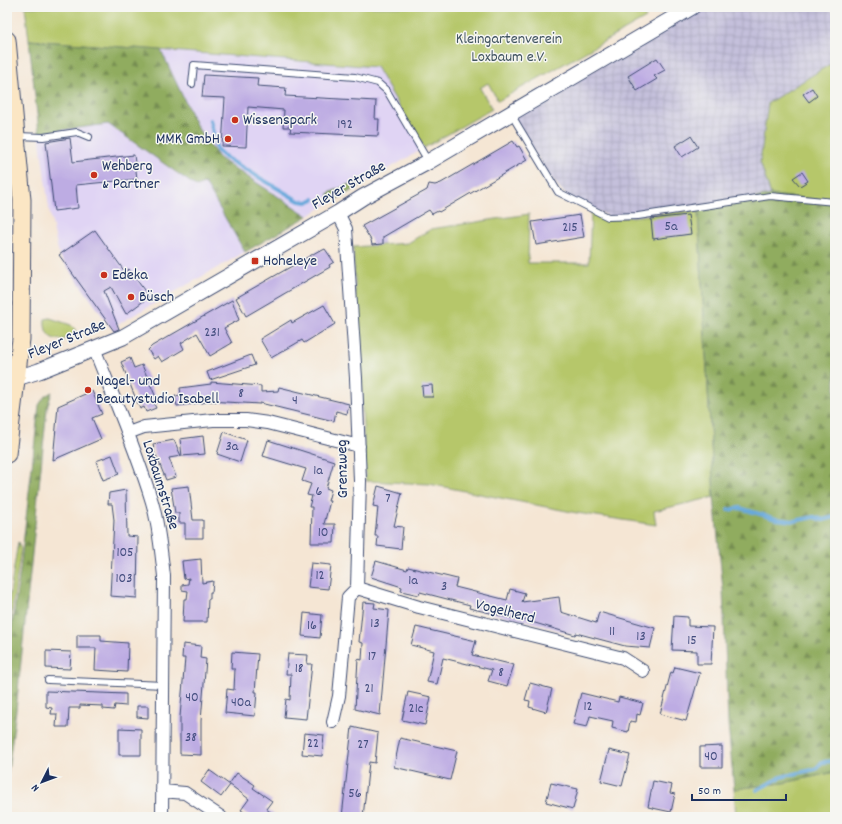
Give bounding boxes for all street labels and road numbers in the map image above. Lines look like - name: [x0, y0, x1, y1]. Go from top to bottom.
- street label: Fleyer Straße: [308, 156, 390, 216]
- street label: Fleyer Straße: [25, 314, 109, 366]
- street label: Loxbaumstraße: [135, 437, 185, 533]
- street label: Grenzweg: [331, 439, 355, 499]
- street label: Vogelherd: [473, 594, 537, 630]

